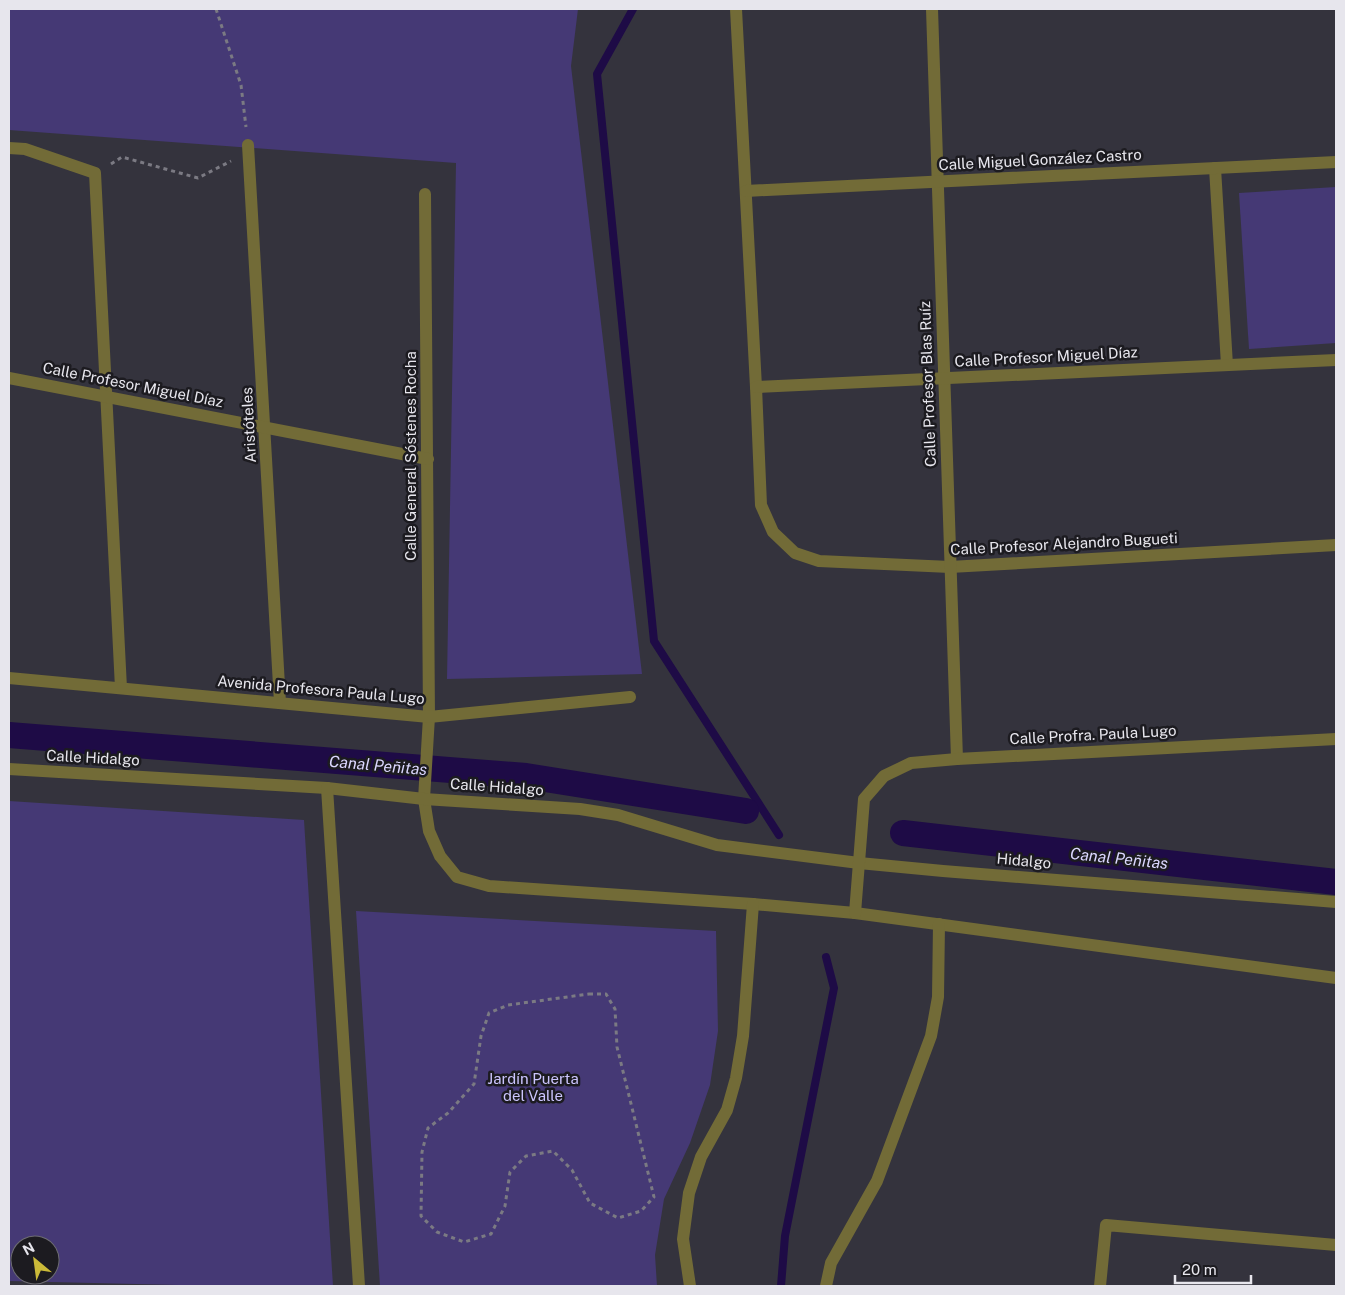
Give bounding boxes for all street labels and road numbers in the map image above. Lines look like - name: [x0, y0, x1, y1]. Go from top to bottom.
- street label: Calle Miguel González Castro: [938, 146, 1142, 173]
- street label: Calle Profesor Blas Ruíz: [916, 301, 939, 467]
- street label: Calle Profesor Miguel Díaz: [954, 343, 1138, 370]
- street label: Calle General Sóstenes Rocha: [402, 351, 419, 561]
- street label: Calle Profesor Miguel Díaz: [41, 359, 225, 410]
- street label: Aristóteles: [238, 387, 259, 463]
- street label: Calle Profesor Alejandro Bugueti: [950, 529, 1178, 558]
- street label: Avenida Profesora Paula Lugo: [217, 672, 425, 707]
- street label: Calle Profra. Paula Lugo: [1009, 722, 1177, 747]
- street label: Calle Hidalgo: [46, 747, 140, 768]
- street label: Calle Hidalgo: [450, 775, 544, 798]
- street label: Hidalgo: [996, 850, 1052, 871]

